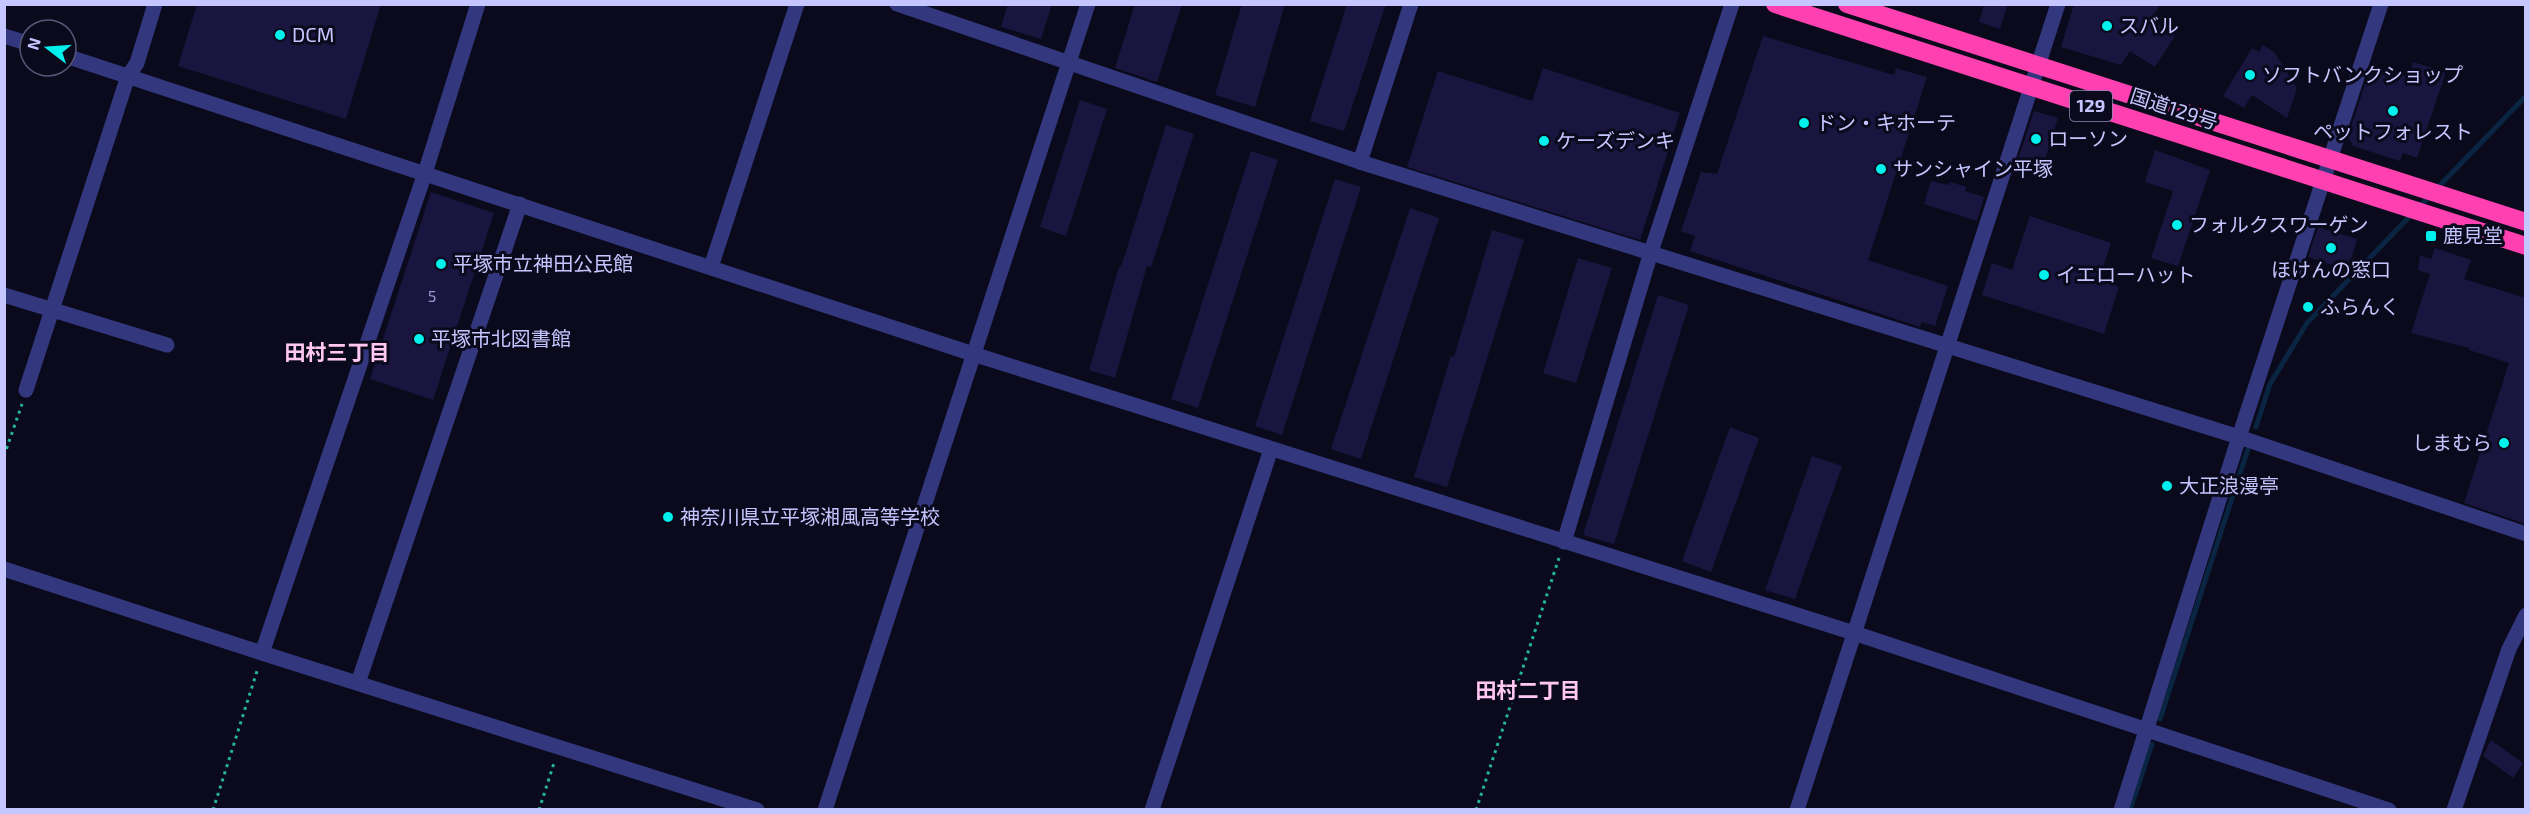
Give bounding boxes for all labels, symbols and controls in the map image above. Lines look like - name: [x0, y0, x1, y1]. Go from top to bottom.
- place label: スバル: [2119, 13, 2179, 37]
- north arrow: [18, 18, 78, 78]
- marker: スバル: [2100, 19, 2114, 33]
- place label: DCM: [292, 22, 334, 46]
- marker: DCM: [273, 28, 287, 42]
- text: N: [22, 35, 44, 52]
- place label: ソフトバンクショップ: [2262, 62, 2463, 86]
- marker: ソフトバンクショップ: [2243, 68, 2257, 82]
- street label: 国道129号: [2127, 83, 2221, 133]
- road number: 129: [2070, 91, 2112, 121]
- marker: ペットフォレスト: [2386, 104, 2400, 118]
- place label: ドン・キホーテ: [1816, 110, 1956, 134]
- marker: ドン・キホーテ: [1797, 116, 1811, 130]
- place label: ペットフォレスト: [2313, 119, 2473, 143]
- place label: ローソン: [2048, 126, 2128, 150]
- place label: ケーズデンキ: [1556, 128, 1675, 152]
- marker: ローソン: [2029, 132, 2043, 146]
- marker: ケーズデンキ: [1537, 134, 1551, 148]
- place label: サンシャイン平塚: [1893, 156, 2053, 180]
- marker: サンシャイン平塚: [1874, 162, 1888, 176]
- place label: フォルクスワーゲン: [2189, 212, 2368, 236]
- marker: フォルクスワーゲン: [2170, 218, 2184, 232]
- place label: 鹿見堂: [2443, 223, 2503, 247]
- marker: 鹿見堂: [2424, 229, 2438, 243]
- marker: ほけんの窓口: [2324, 241, 2338, 255]
- place label: 平塚市立神田公民館: [453, 251, 633, 275]
- marker: 平塚市立神田公民館: [434, 257, 448, 271]
- place label: ほけんの窓口: [2271, 257, 2391, 281]
- place label: イエローハット: [2056, 262, 2195, 286]
- marker: イエローハット: [2037, 268, 2051, 282]
- house number: 5: [428, 286, 436, 305]
- place label: ふらんく: [2320, 294, 2400, 318]
- marker: ふらんく: [2301, 300, 2315, 314]
- place label: 平塚市北図書館: [431, 326, 571, 350]
- marker: 平塚市北図書館: [412, 332, 426, 346]
- district label: 田村三丁目: [285, 339, 390, 364]
- place label: しまむら: [2412, 430, 2492, 454]
- marker: しまむら: [2497, 436, 2511, 450]
- place label: 大正浪漫亭: [2179, 473, 2279, 497]
- marker: 大正浪漫亭: [2160, 479, 2174, 493]
- place label: 神奈川県立平塚湘風高等学校: [680, 504, 940, 528]
- marker: 神奈川県立平塚湘風高等学校: [661, 510, 675, 524]
- district label: 田村二丁目: [1476, 677, 1581, 702]

